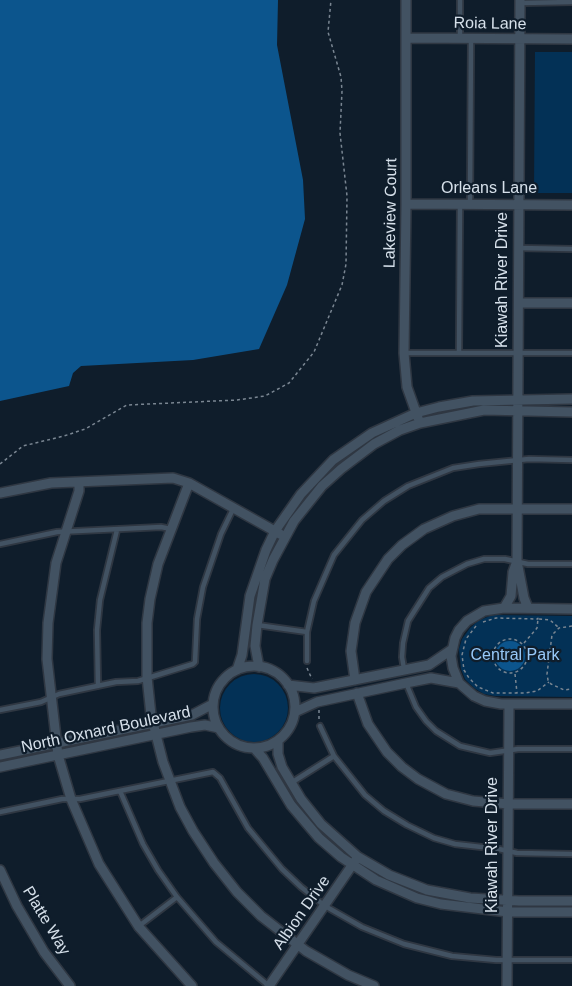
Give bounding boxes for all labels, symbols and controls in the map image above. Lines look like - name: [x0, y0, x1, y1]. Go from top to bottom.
- street label: Roia Lane: [453, 14, 527, 34]
- street label: Lakeview Court: [380, 158, 402, 268]
- street label: Orleans Lane: [441, 179, 537, 199]
- street label: Kiawah River Drive: [493, 212, 513, 348]
- park label: Central Park: [471, 646, 559, 666]
- street label: North Oxnard Boulevard: [20, 703, 192, 757]
- street label: Kiawah River Drive: [483, 777, 503, 913]
- street label: Albion Drive: [269, 872, 335, 954]
- street label: Platte Way: [18, 883, 74, 959]

